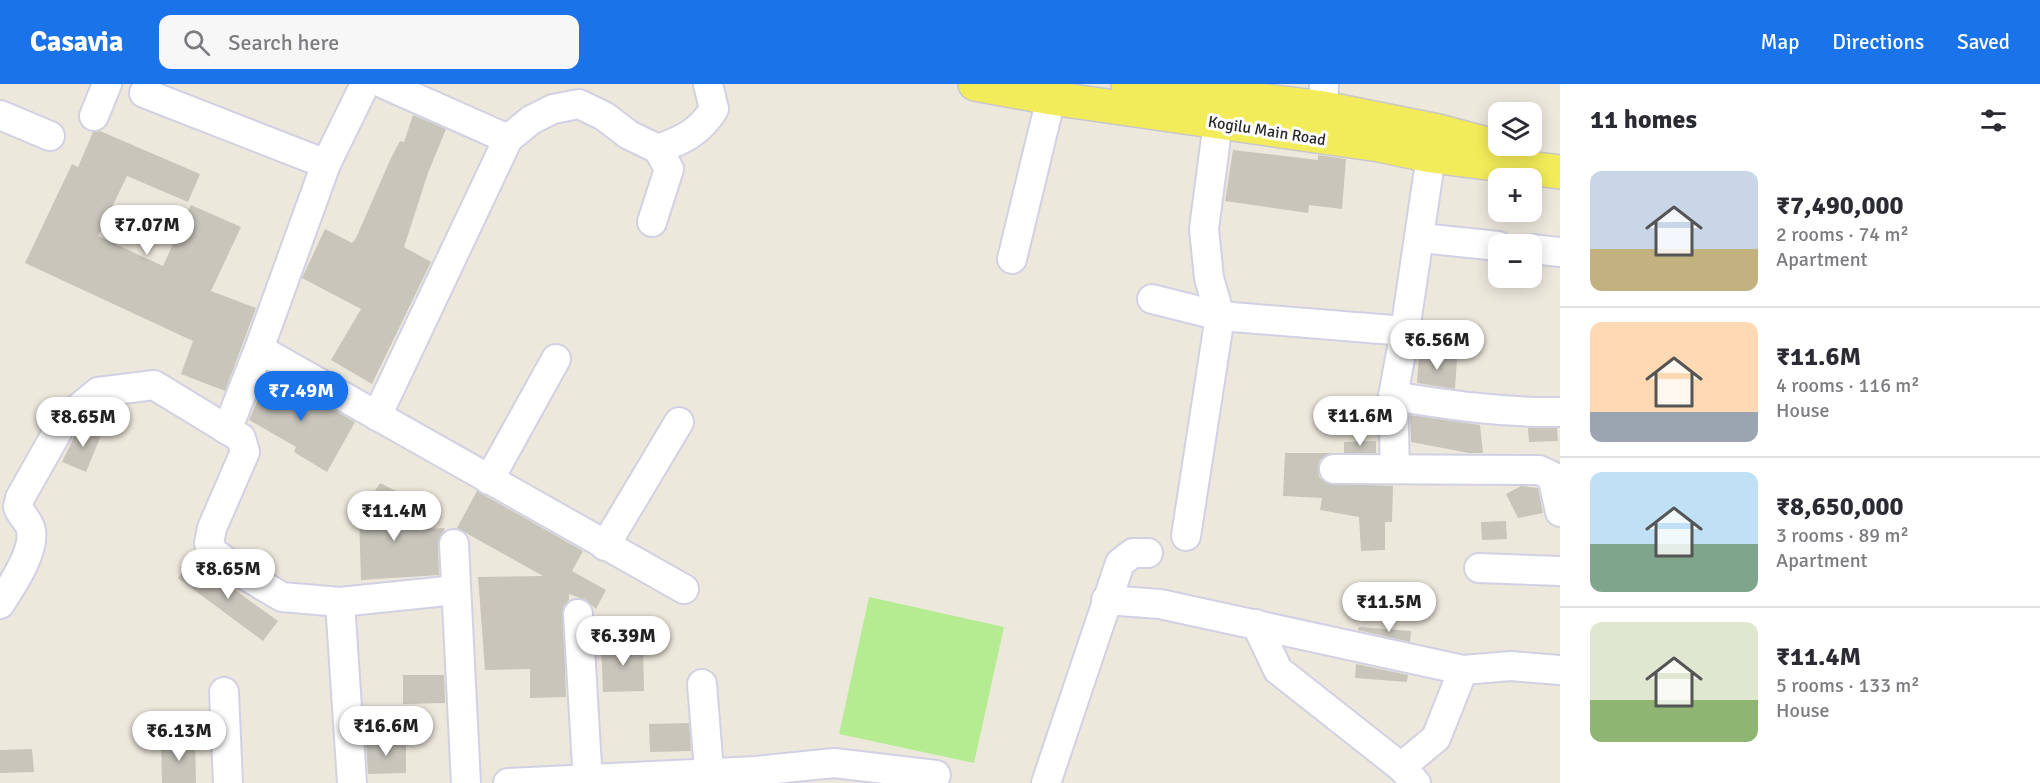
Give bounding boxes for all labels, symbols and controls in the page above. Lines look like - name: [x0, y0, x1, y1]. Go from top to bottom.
- search box: [159, 15, 579, 69]
- text: Casavia: [30, 25, 123, 59]
- icon: search: [180, 26, 213, 59]
- text: Search here: [228, 29, 339, 56]
- text: Map: [1761, 29, 1799, 55]
- text: Directions: [1832, 29, 1924, 55]
- text: Saved: [1957, 29, 2010, 55]
- map controls: [1488, 102, 1542, 288]
- button: layers: [1488, 102, 1542, 156]
- text: 11 homes: [1590, 104, 1697, 136]
- icon: filters: [1977, 104, 2010, 137]
- street label: Kogilu Main Road: [1207, 112, 1327, 150]
- button: +: [1488, 168, 1542, 222]
- text: ₹7,490,000: [1776, 190, 1904, 222]
- icon: home: [1638, 195, 1710, 267]
- pin: ₹7.07M: [98, 205, 196, 256]
- text: ₹7.07M: [114, 212, 180, 237]
- text: 2 rooms · 74 m²: [1776, 222, 1909, 247]
- button: −: [1488, 234, 1542, 288]
- text: Apartment: [1776, 247, 1868, 272]
- pin: ₹6.56M: [1388, 320, 1486, 371]
- text: ₹6.56M: [1404, 327, 1470, 352]
- text: ₹11.6M: [1776, 341, 1861, 373]
- icon: home: [1638, 346, 1710, 418]
- pin: ₹7.49M: [252, 371, 350, 422]
- text: 4 rooms · 116 m²: [1776, 373, 1920, 398]
- text: ₹7.49M: [268, 378, 334, 403]
- pin: ₹11.6M: [1311, 396, 1409, 447]
- pin: ₹8.65M: [34, 397, 132, 448]
- text: House: [1776, 398, 1830, 423]
- text: ₹11.6M: [1327, 403, 1393, 428]
- text: ₹8.65M: [50, 404, 116, 429]
- pin: ₹11.4M: [345, 491, 443, 542]
- text: ₹8,650,000: [1776, 491, 1904, 523]
- icon: home: [1638, 496, 1710, 568]
- text: ₹11.4M: [361, 498, 427, 523]
- text: 3 rooms · 89 m²: [1776, 523, 1909, 548]
- text: Apartment: [1776, 548, 1868, 573]
- pin: ₹8.65M: [179, 549, 277, 600]
- text: ₹8.65M: [195, 556, 261, 581]
- pin: ₹11.5M: [1340, 582, 1438, 633]
- text: ₹11.5M: [1356, 589, 1422, 614]
- pin: ₹6.39M: [574, 616, 672, 667]
- text: ₹6.39M: [590, 623, 656, 648]
- text: ₹11.4M: [1776, 641, 1861, 673]
- icon: home: [1638, 646, 1710, 718]
- text: 5 rooms · 133 m²: [1776, 673, 1920, 698]
- text: House: [1776, 698, 1830, 723]
- pin: ₹16.6M: [337, 706, 435, 757]
- pin: ₹6.13M: [130, 711, 228, 762]
- text: ₹16.6M: [353, 713, 419, 738]
- text: ₹6.13M: [146, 718, 212, 743]

